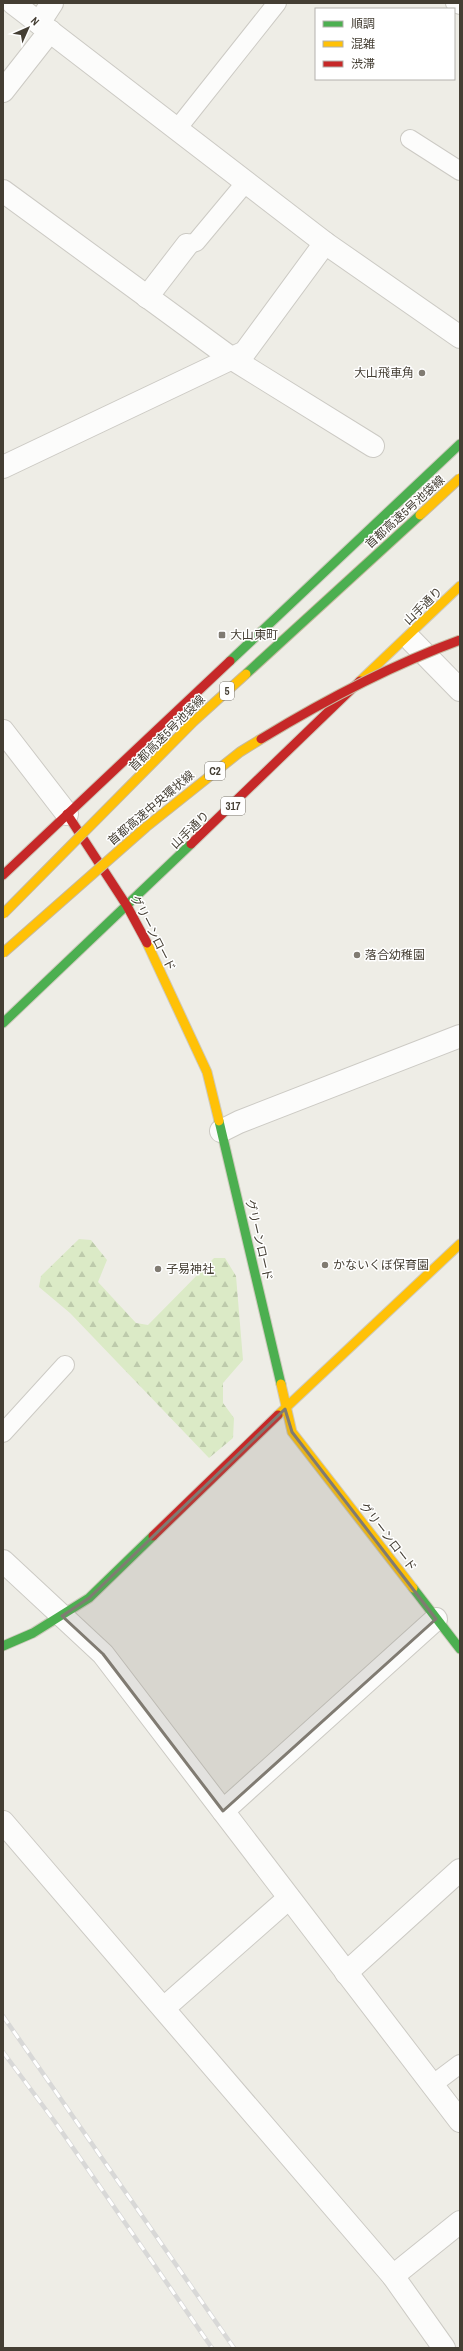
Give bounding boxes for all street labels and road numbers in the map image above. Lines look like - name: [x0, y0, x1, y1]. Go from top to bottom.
- street label: 首都高速5号池袋線: [362, 472, 448, 552]
- street label: 山手通り: [400, 584, 446, 628]
- road number: 5: [220, 682, 234, 700]
- street label: 首都高速5号池袋線: [125, 691, 209, 775]
- road number: C2: [205, 762, 225, 780]
- street label: 首都高速中央環状線: [104, 767, 198, 849]
- road number: 317: [221, 797, 245, 815]
- street label: 山手通り: [167, 808, 213, 852]
- street label: グリーンロード: [127, 892, 179, 974]
- street label: グリーンロード: [242, 1198, 276, 1282]
- street label: グリーンロード: [356, 1499, 420, 1575]

